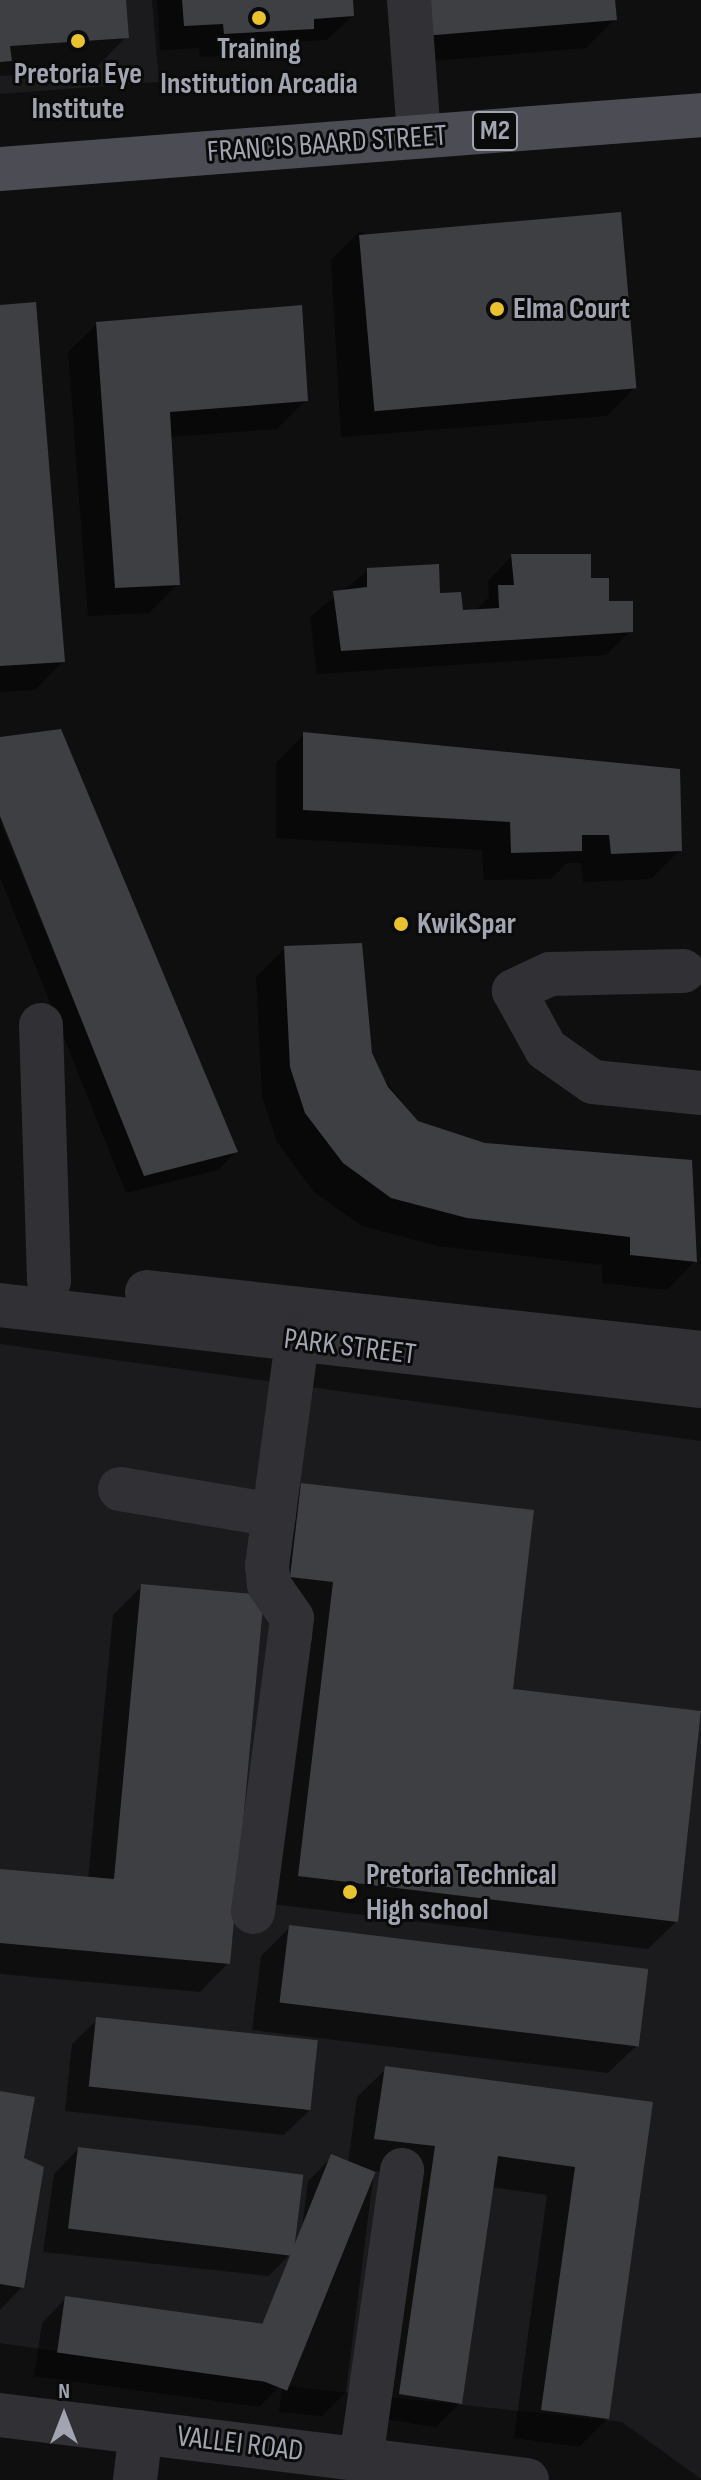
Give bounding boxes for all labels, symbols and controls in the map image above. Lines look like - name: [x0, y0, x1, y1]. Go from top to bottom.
- marker: Training Institution Arcadia: [250, 9, 268, 27]
- marker: Pretoria Eye Institute: [67, 30, 89, 52]
- place label: Training Institution Arcadia: [160, 31, 358, 102]
- place label: Pretoria Eye Institute: [14, 56, 142, 126]
- road number: M2: [471, 107, 519, 155]
- street label: FRANCIS BAARD STREET: [206, 118, 448, 170]
- place label: Elma Court: [513, 291, 630, 327]
- marker: Elma Court: [488, 300, 506, 318]
- place label: KwikSpar: [417, 906, 516, 942]
- marker: KwikSpar: [392, 915, 410, 933]
- street label: PARK STREET: [282, 1321, 418, 1373]
- place label: Pretoria Technical High school: [366, 1857, 557, 1928]
- marker: Pretoria Technical High school: [341, 1883, 359, 1901]
- north arrow: [24, 2376, 104, 2456]
- text: N: [58, 2378, 70, 2405]
- street label: VALLEI ROAD: [175, 2418, 305, 2470]

